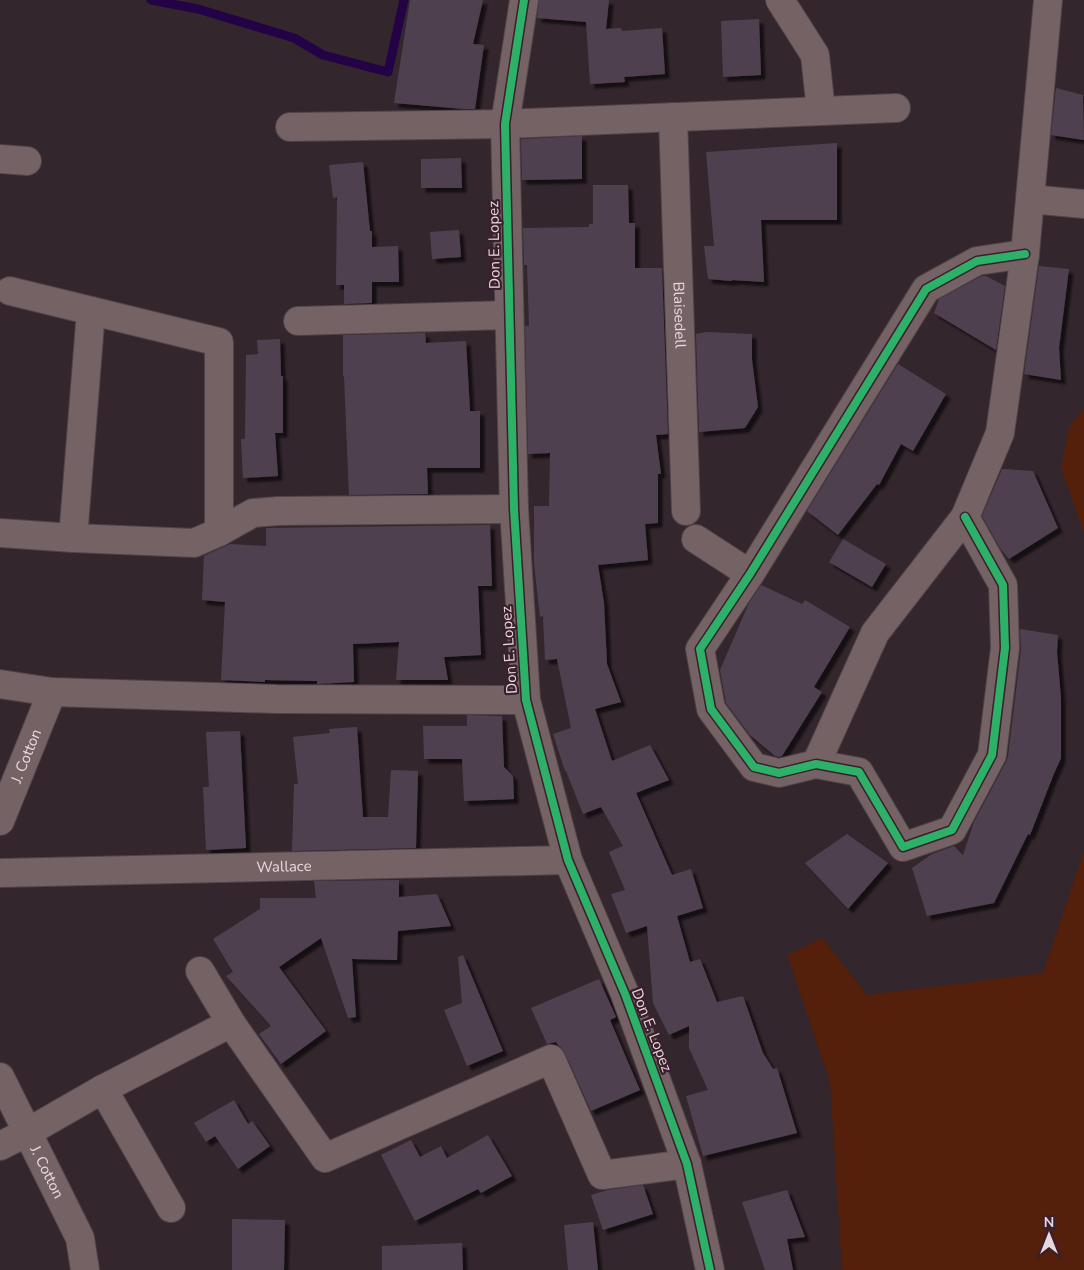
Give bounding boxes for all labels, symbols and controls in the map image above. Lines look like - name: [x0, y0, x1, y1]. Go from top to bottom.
- street label: Don E. Lopez: [483, 201, 505, 289]
- street label: Blaisedell: [668, 281, 691, 349]
- street label: Don E. Lopez: [496, 605, 522, 695]
- street label: J. Cotton: [6, 726, 46, 787]
- street label: Wallace: [256, 856, 312, 877]
- street label: Don E. Lopez: [627, 985, 677, 1075]
- street label: J. Cotton: [25, 1141, 69, 1202]
- north arrow: [1024, 1210, 1074, 1260]
- text: N: [1044, 1213, 1054, 1232]

